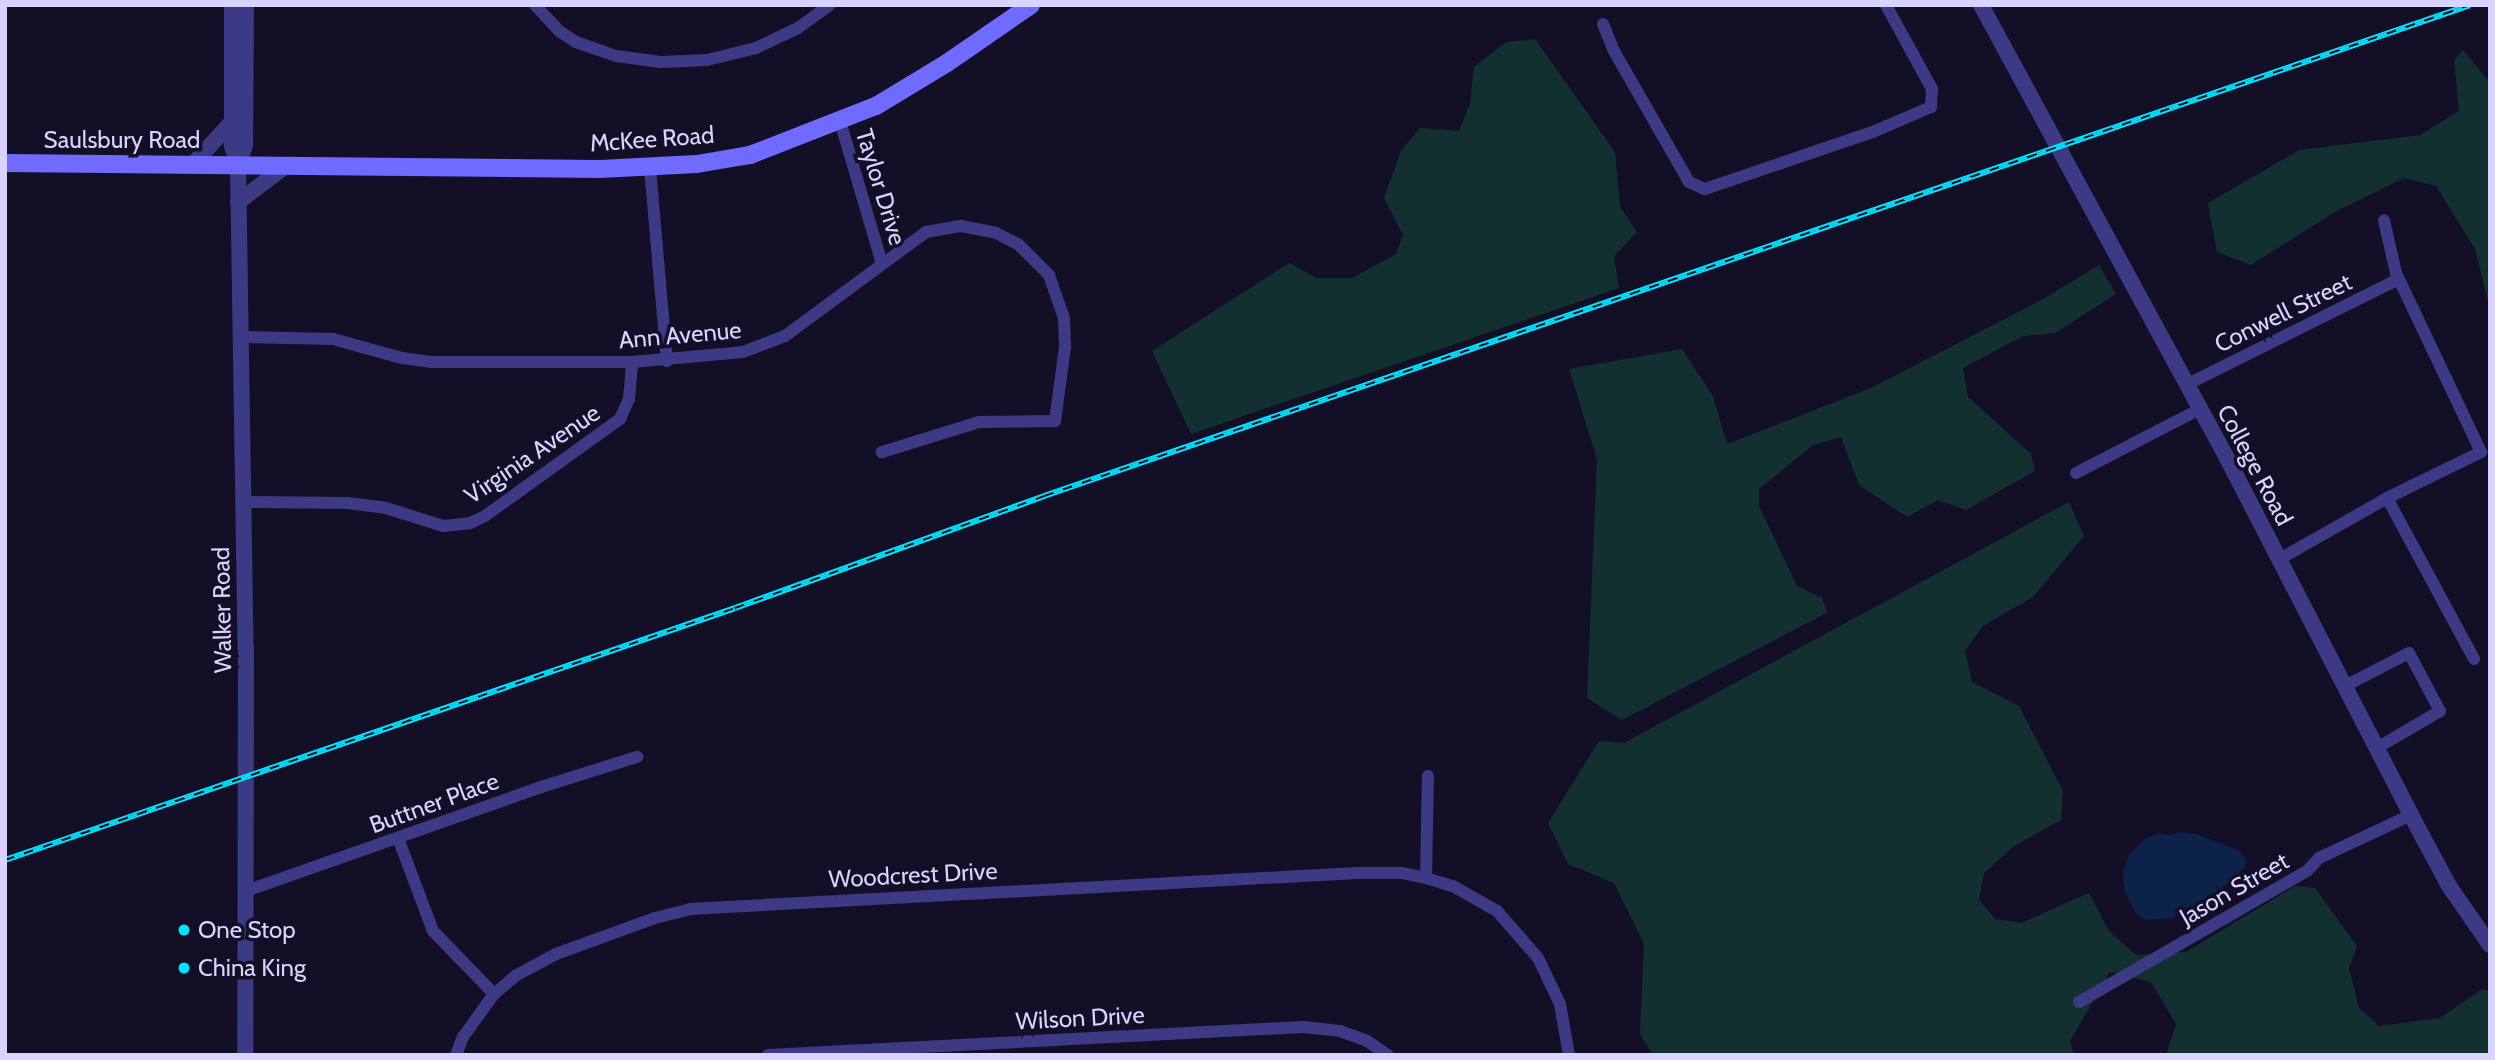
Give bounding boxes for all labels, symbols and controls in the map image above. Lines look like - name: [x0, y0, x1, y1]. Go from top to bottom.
- street label: McKee Road: [589, 120, 715, 158]
- street label: Taylor Drive: [850, 125, 912, 249]
- street label: Saulsbury Road: [44, 126, 200, 154]
- street label: Conwell Street: [2210, 267, 2356, 359]
- street label: Ann Avenue: [617, 315, 743, 355]
- street label: Virginia Avenue: [459, 398, 605, 510]
- street label: College Road: [2211, 400, 2299, 530]
- street label: Walker Road: [206, 547, 238, 673]
- street label: Buttner Place: [365, 766, 503, 840]
- street label: Jason Street: [2174, 846, 2294, 932]
- street label: Woodcrest Drive: [828, 856, 998, 894]
- place label: One Stop: [198, 916, 296, 944]
- marker: One Stop: [176, 922, 192, 938]
- place label: China King: [198, 954, 306, 982]
- marker: China King: [176, 960, 192, 976]
- street label: Wilson Drive: [1015, 1000, 1145, 1036]

